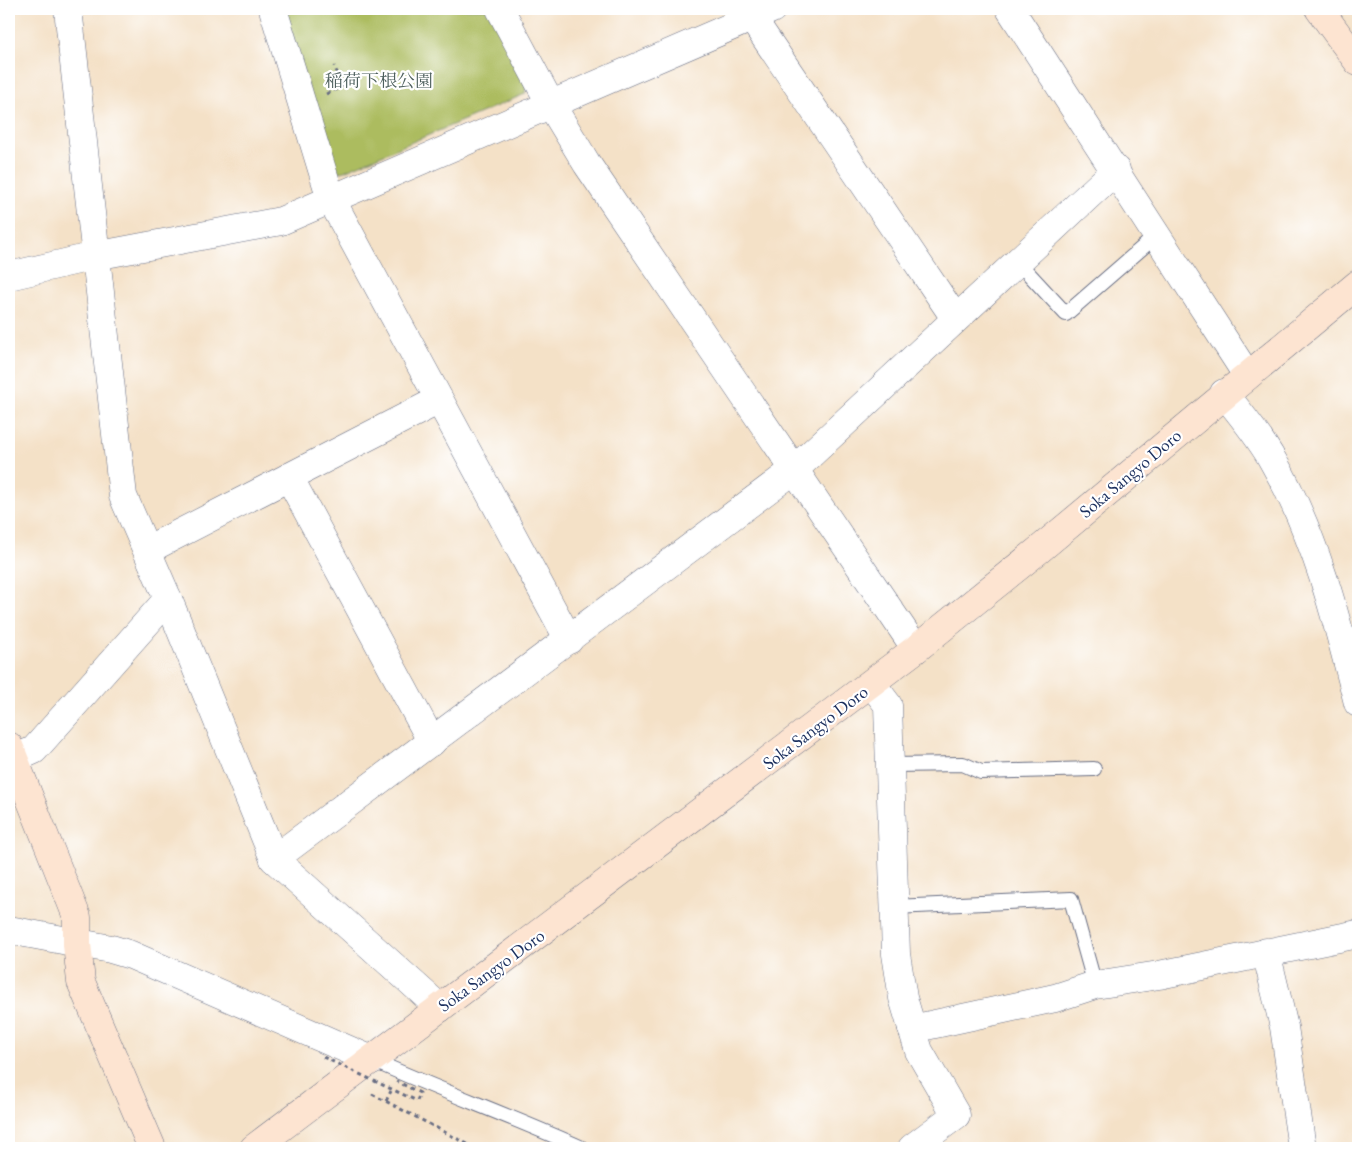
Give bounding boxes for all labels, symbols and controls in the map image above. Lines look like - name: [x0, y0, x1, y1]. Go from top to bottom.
- park label: 稲荷下根公園: [325, 69, 433, 92]
- street label: Soka Sangyo Doro: [1074, 423, 1186, 522]
- street label: Soka Sangyo Doro: [758, 680, 872, 774]
- street label: Soka Sangyo Doro: [433, 923, 549, 1016]

